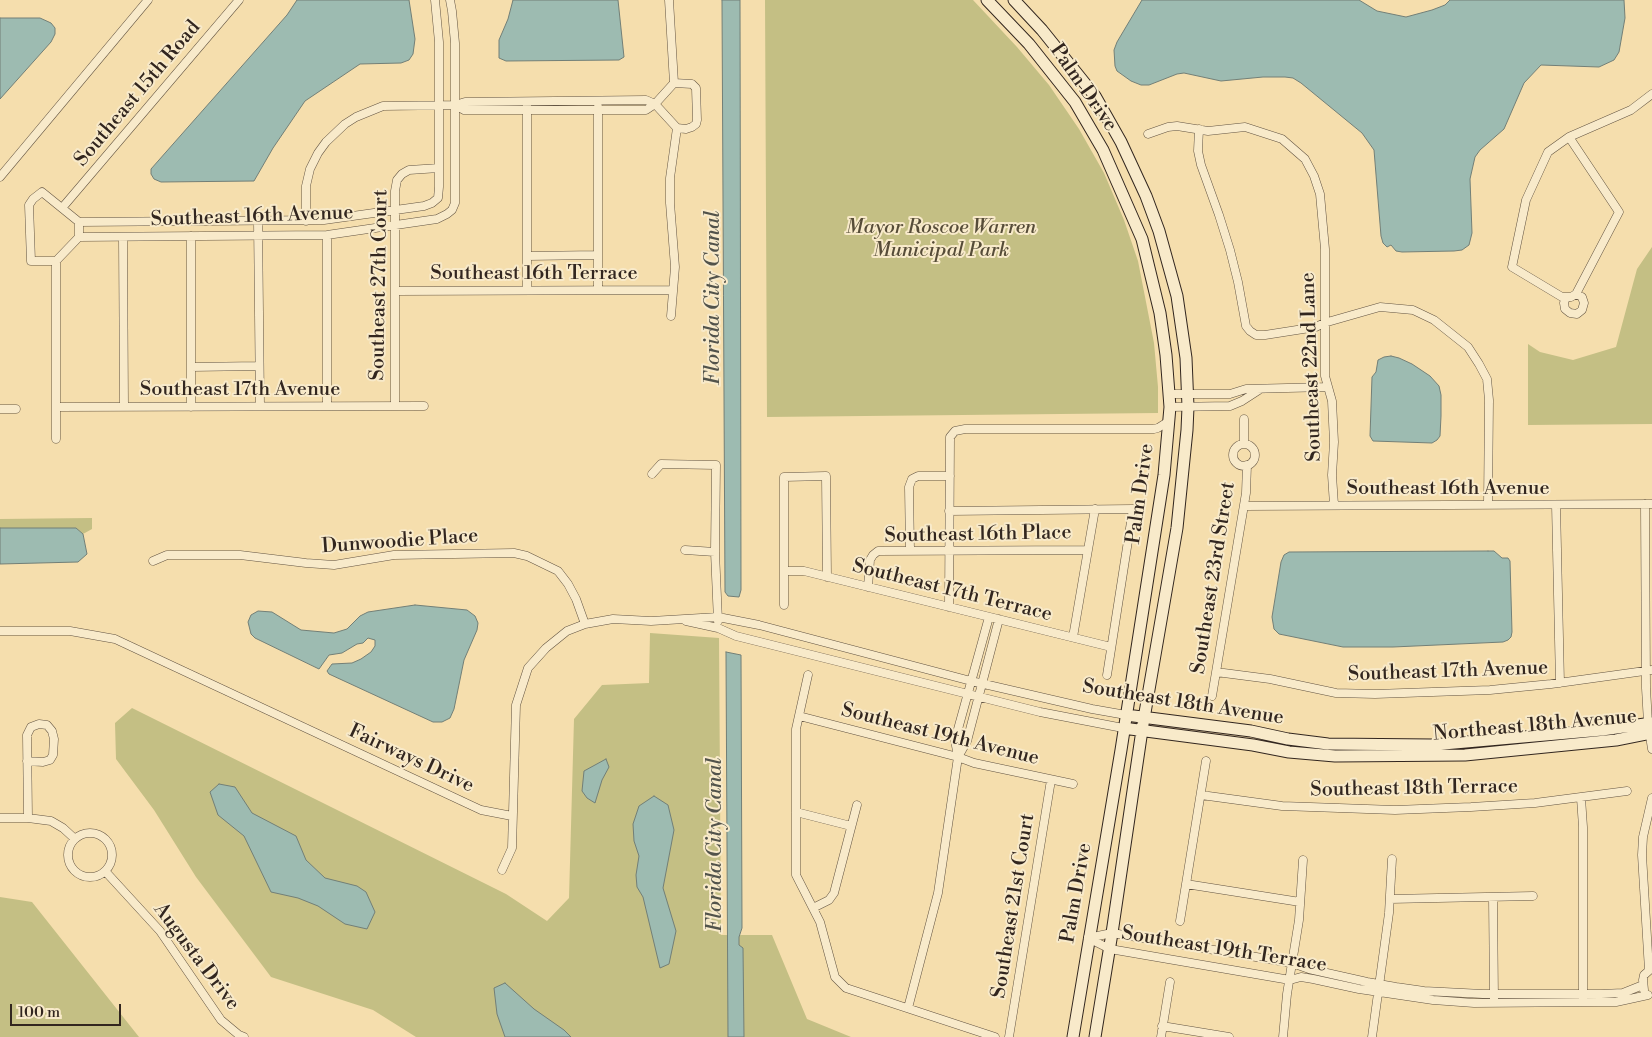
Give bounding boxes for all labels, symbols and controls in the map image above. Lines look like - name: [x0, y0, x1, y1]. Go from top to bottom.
- street label: Southeast 15th Road: [70, 16, 206, 172]
- street label: Palm Drive: [1044, 40, 1122, 136]
- street label: Southeast 27th Court: [366, 189, 394, 381]
- street label: Southeast 16th Avenue: [150, 201, 354, 233]
- water label: Florida City Canal: [701, 211, 727, 385]
- park label: Mayor Roscoe Warren Municipal Park: [846, 216, 1036, 263]
- street label: Southeast 16th Terrace: [430, 262, 638, 286]
- street label: Southeast 22nd Lane: [1297, 272, 1327, 462]
- street label: Southeast 17th Avenue: [140, 378, 340, 402]
- street label: Palm Drive: [1122, 442, 1160, 546]
- street label: Southeast 16th Avenue: [1347, 477, 1549, 501]
- street label: Southeast 23rd Street: [1187, 480, 1241, 676]
- street label: Southeast 16th Place: [884, 521, 1072, 549]
- street label: Dunwoodie Place: [321, 525, 479, 559]
- street label: Southeast 17th Terrace: [850, 555, 1054, 627]
- street label: Southeast 17th Avenue: [1347, 657, 1549, 687]
- street label: Southeast 18th Avenue: [1081, 675, 1285, 731]
- street label: Southeast 19th Avenue: [839, 699, 1041, 771]
- street label: Northeast 18th Avenue: [1432, 705, 1638, 747]
- street label: Fairways Drive: [345, 720, 477, 798]
- water label: Florida City Canal: [703, 758, 729, 932]
- street label: Southeast 18th Terrace: [1310, 775, 1518, 803]
- street label: Southeast 21st Court: [988, 812, 1040, 1000]
- street label: Palm Drive: [1056, 841, 1098, 945]
- street label: Augusta Drive: [148, 899, 244, 1015]
- street label: Southeast 19th Terrace: [1120, 922, 1328, 978]
- scale bar: [12, 994, 124, 1026]
- text: 100 m: [18, 1003, 60, 1022]

